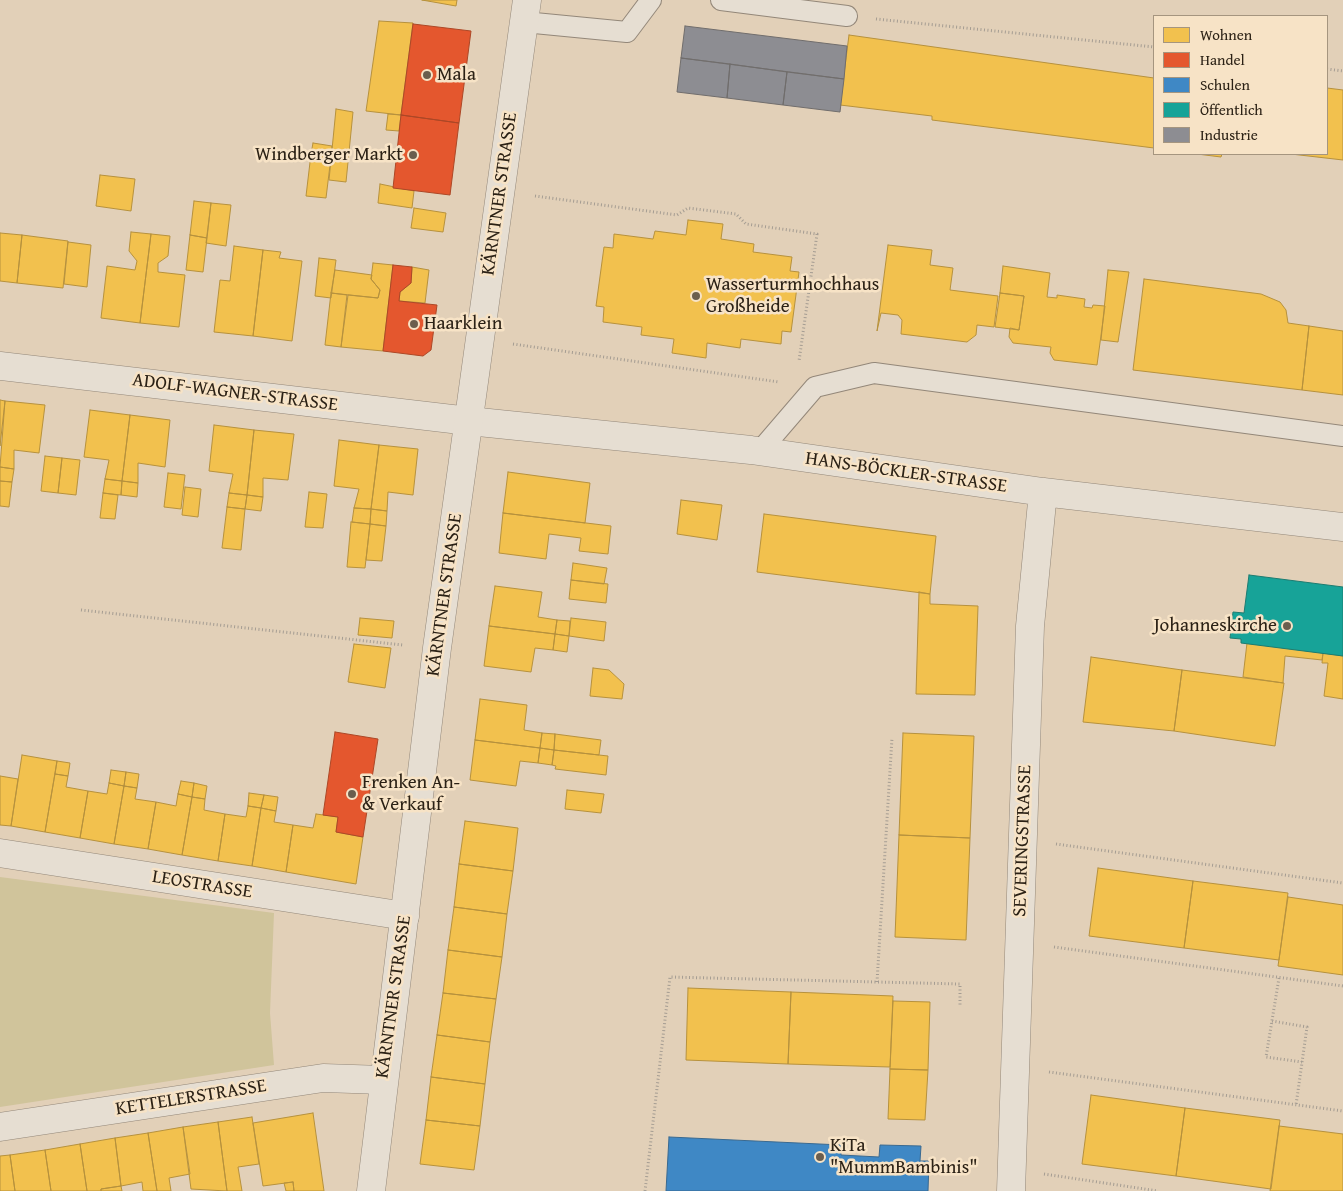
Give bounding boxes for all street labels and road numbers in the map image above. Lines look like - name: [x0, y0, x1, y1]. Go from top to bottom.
- street label: KÄRNTNER STRASSE: [477, 111, 523, 277]
- street label: ADOLF-WAGNER-STRASSE: [131, 369, 339, 417]
- street label: HANS-BÖCKLER-STRASSE: [804, 448, 1008, 498]
- street label: KÄRNTNER STRASSE: [422, 512, 468, 678]
- street label: SEVERINGSTRASSE: [1009, 765, 1037, 917]
- street label: LEOSTRASSE: [150, 866, 254, 904]
- street label: KÄRNTNER STRASSE: [371, 914, 417, 1080]
- street label: KETTELERSTRASSE: [114, 1075, 268, 1121]

